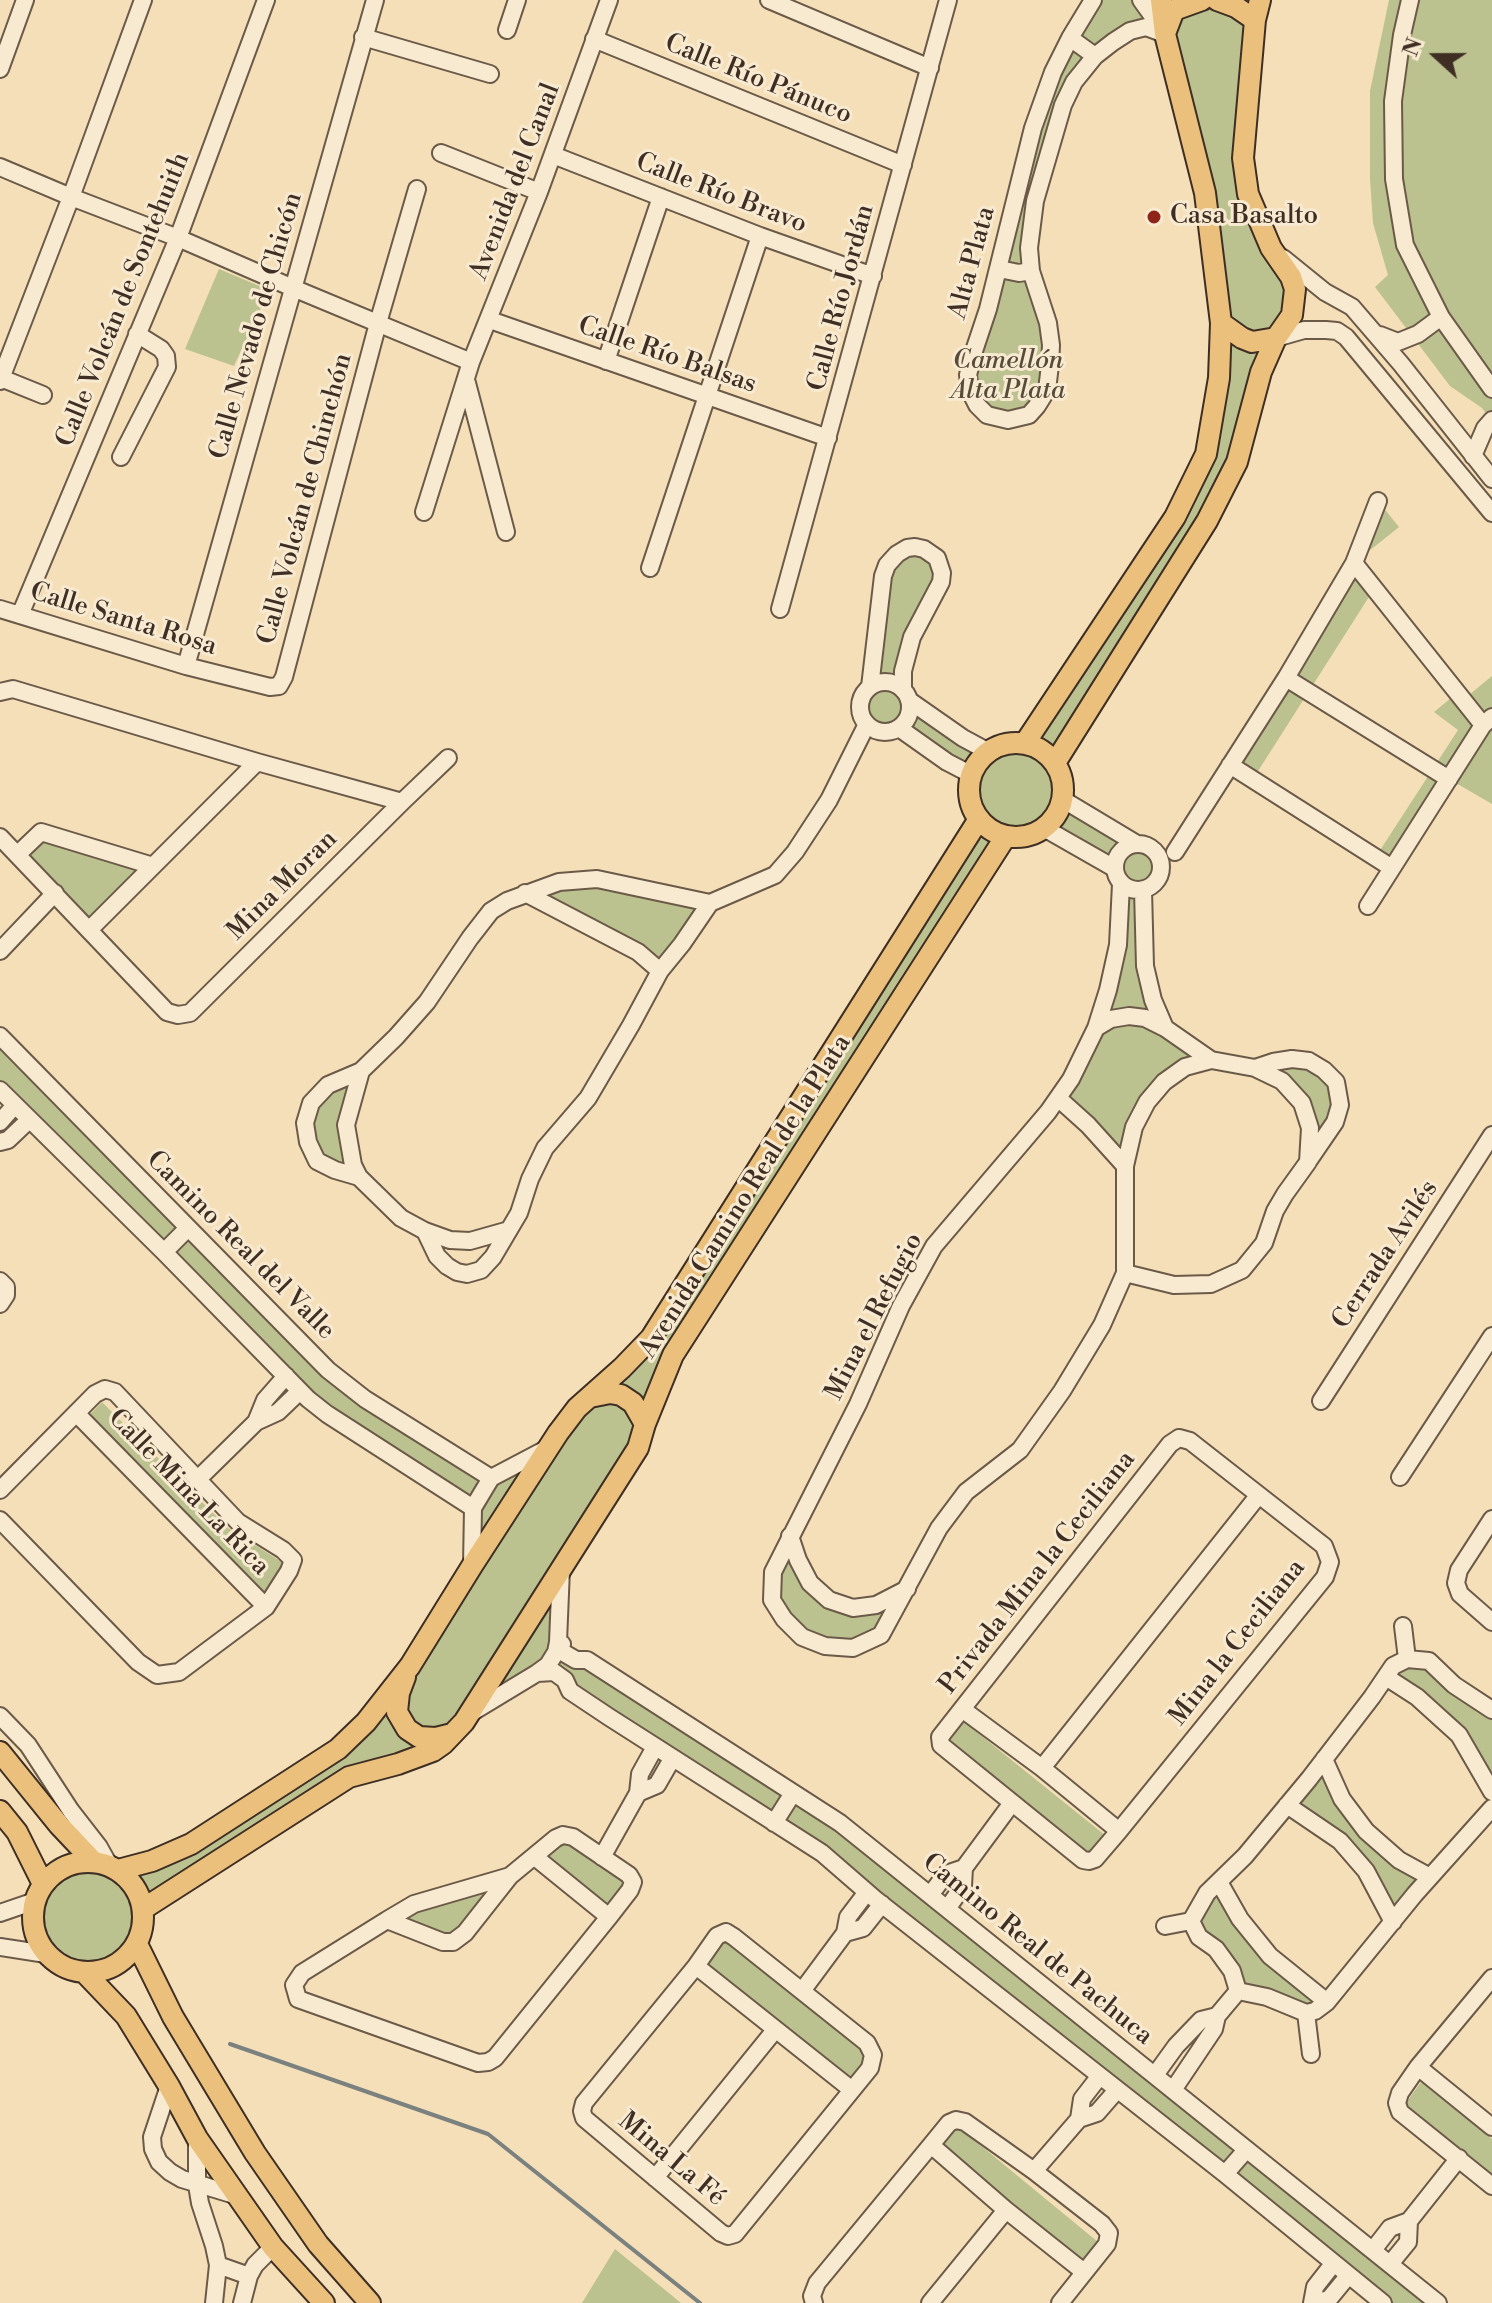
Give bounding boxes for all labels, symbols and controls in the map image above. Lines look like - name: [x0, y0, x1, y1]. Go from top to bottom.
- north arrow: [1396, 16, 1476, 96]
- street label: Calle Río Pánuco: [660, 28, 856, 132]
- text: N: [1397, 34, 1429, 60]
- street label: Avenida del Canal: [464, 79, 568, 285]
- street label: Calle Río Bravo: [631, 147, 811, 241]
- street label: Calle Volcán de Sontehuith: [51, 148, 197, 452]
- street label: Calle Nevado de Chicón: [204, 189, 310, 463]
- street label: Calle Río Jordán: [802, 201, 882, 395]
- place label: Casa Basalto: [1170, 201, 1318, 233]
- street label: Alta Plata: [943, 203, 1003, 323]
- marker: Casa Basalto: [1145, 208, 1163, 226]
- street label: Calle Río Balsas: [574, 311, 760, 401]
- park label: Camellón Alta Plata: [951, 346, 1065, 408]
- street label: Calle Volcán de Chinchón: [252, 350, 360, 648]
- street label: Calle Santa Rosa: [26, 577, 220, 663]
- street label: Mina Moran: [221, 824, 345, 948]
- street label: Avenida Camino Real de la Plata: [633, 1030, 859, 1364]
- street label: Camino Real del Valle: [139, 1145, 341, 1347]
- street label: Cerrada Avilés: [1326, 1175, 1446, 1335]
- street label: Mina el Refugio: [819, 1228, 931, 1406]
- street label: Calle Mina La Rica: [101, 1403, 275, 1583]
- street label: Privada Mina la Ceciliana: [933, 1445, 1143, 1701]
- street label: Mina la Ceciliana: [1163, 1554, 1313, 1732]
- street label: Camino Real de Pachuca: [916, 1847, 1158, 2053]
- street label: Mina La Fé: [611, 2106, 731, 2214]

